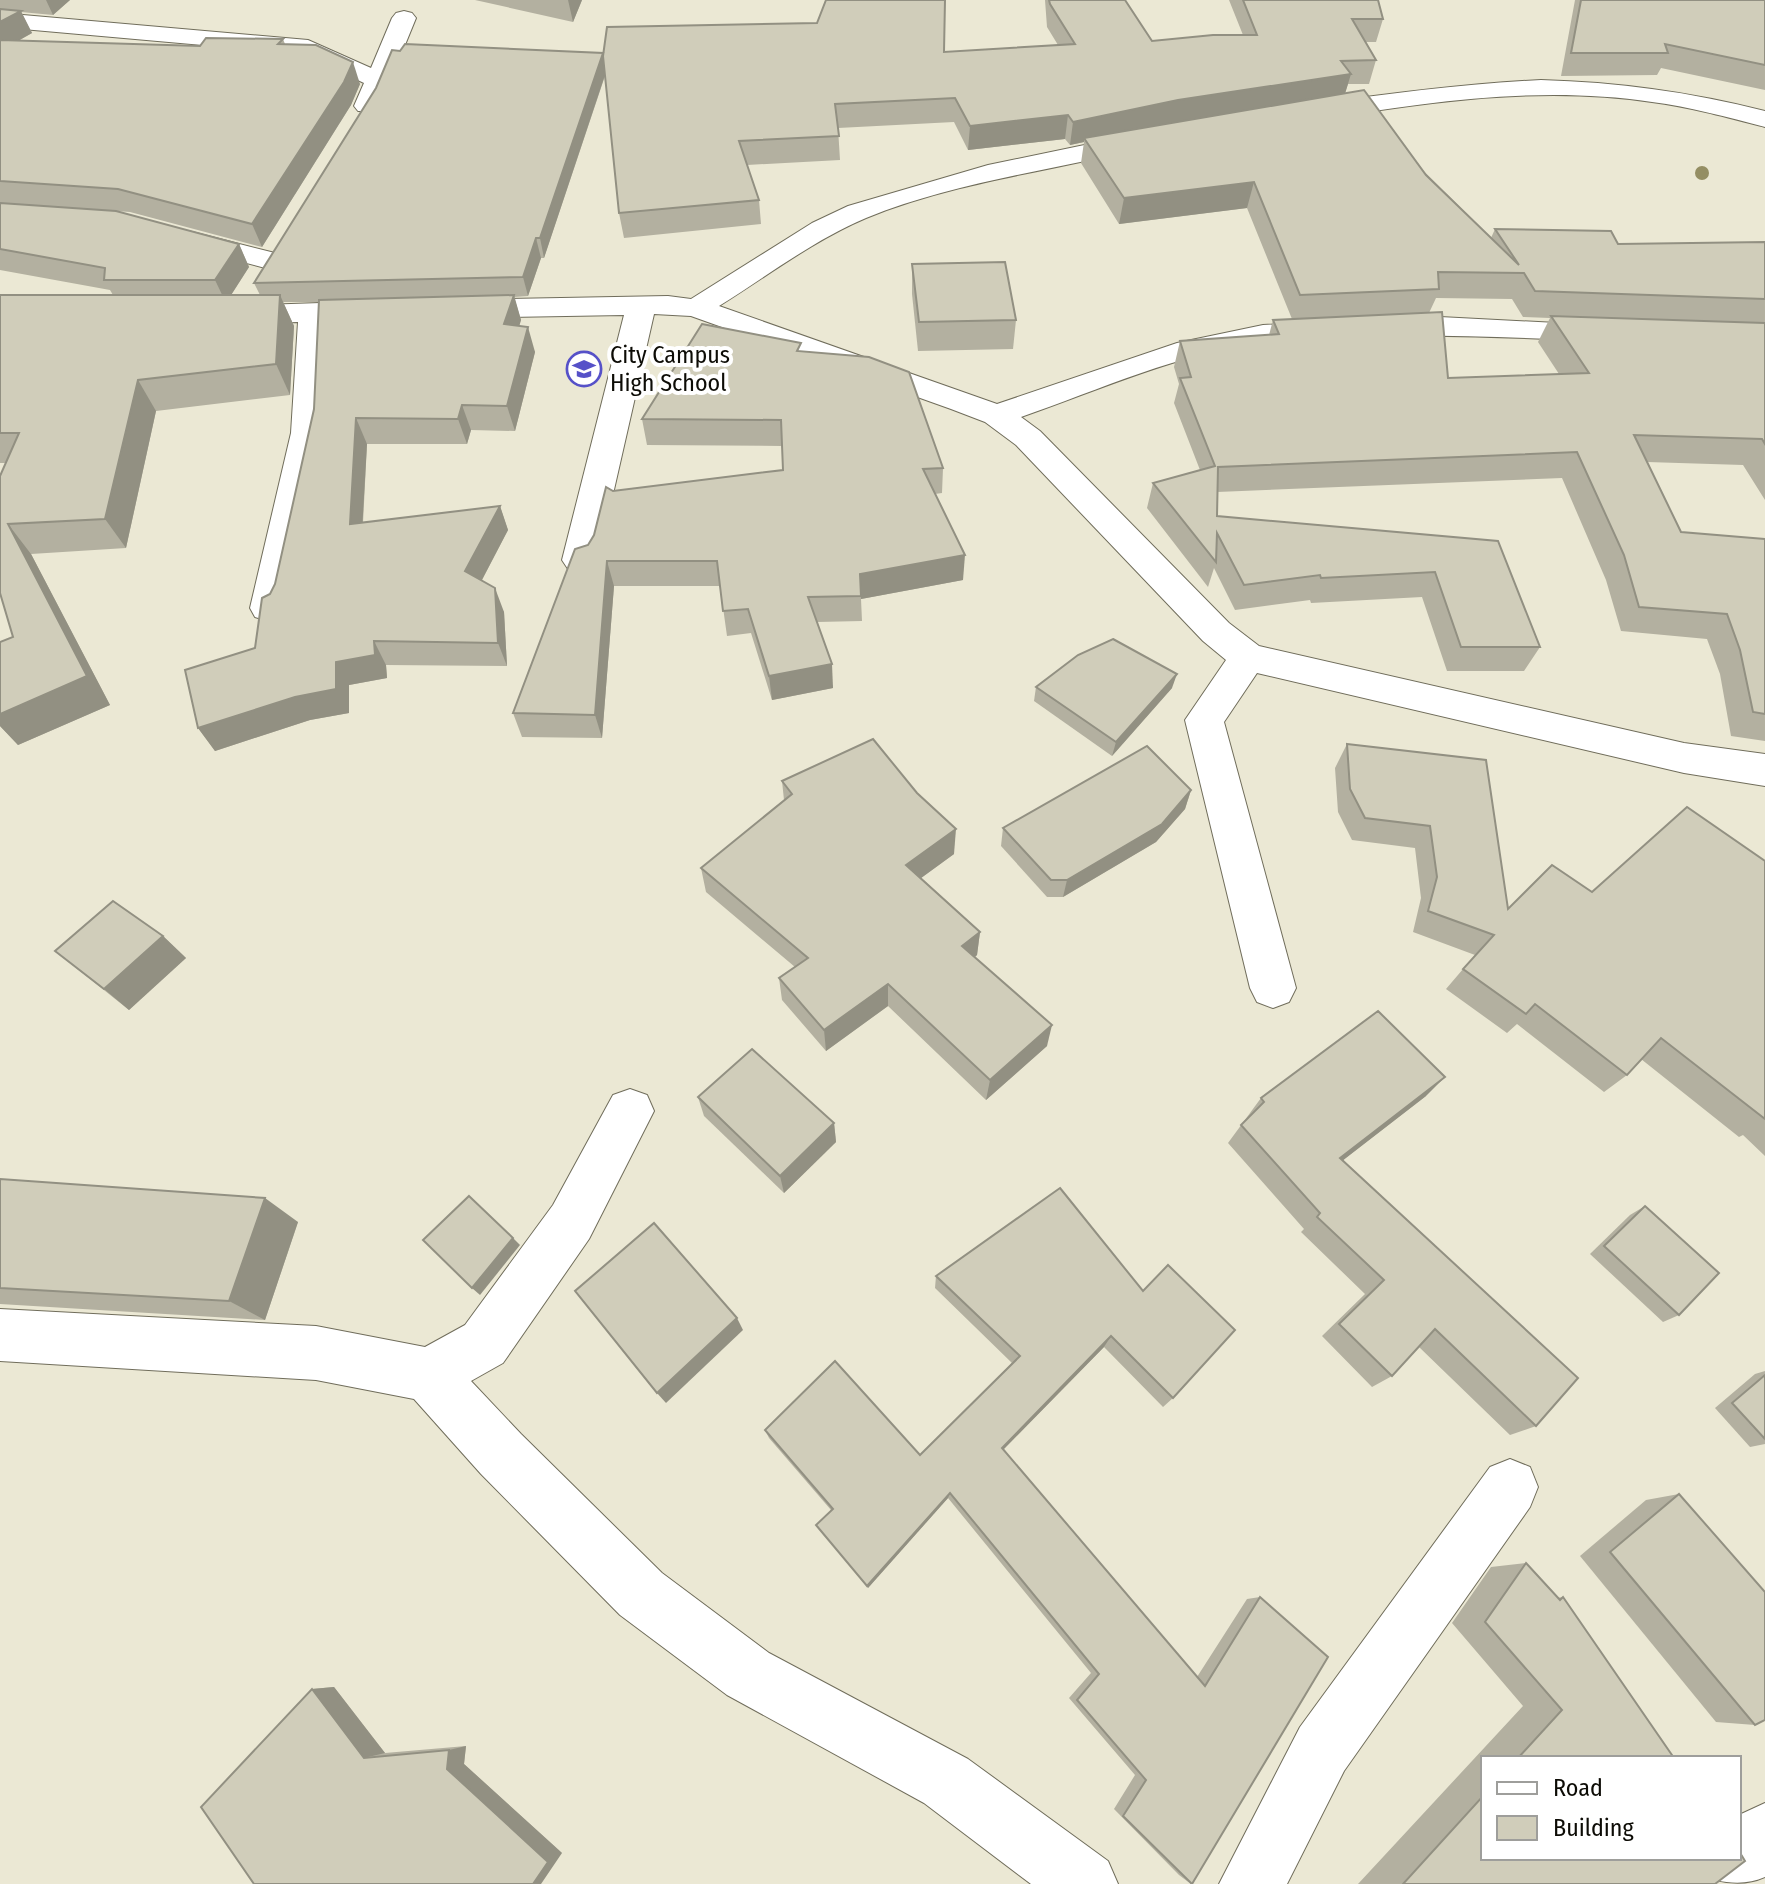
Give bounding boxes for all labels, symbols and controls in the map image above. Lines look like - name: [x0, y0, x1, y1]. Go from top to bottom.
- place label: City Campus High School: [610, 341, 730, 397]
- school or university icon: City Campus High School: [565, 350, 603, 388]
- legend: [1481, 1756, 1741, 1860]
- text: Road: [1553, 1774, 1603, 1802]
- text: Building: [1553, 1814, 1635, 1842]

